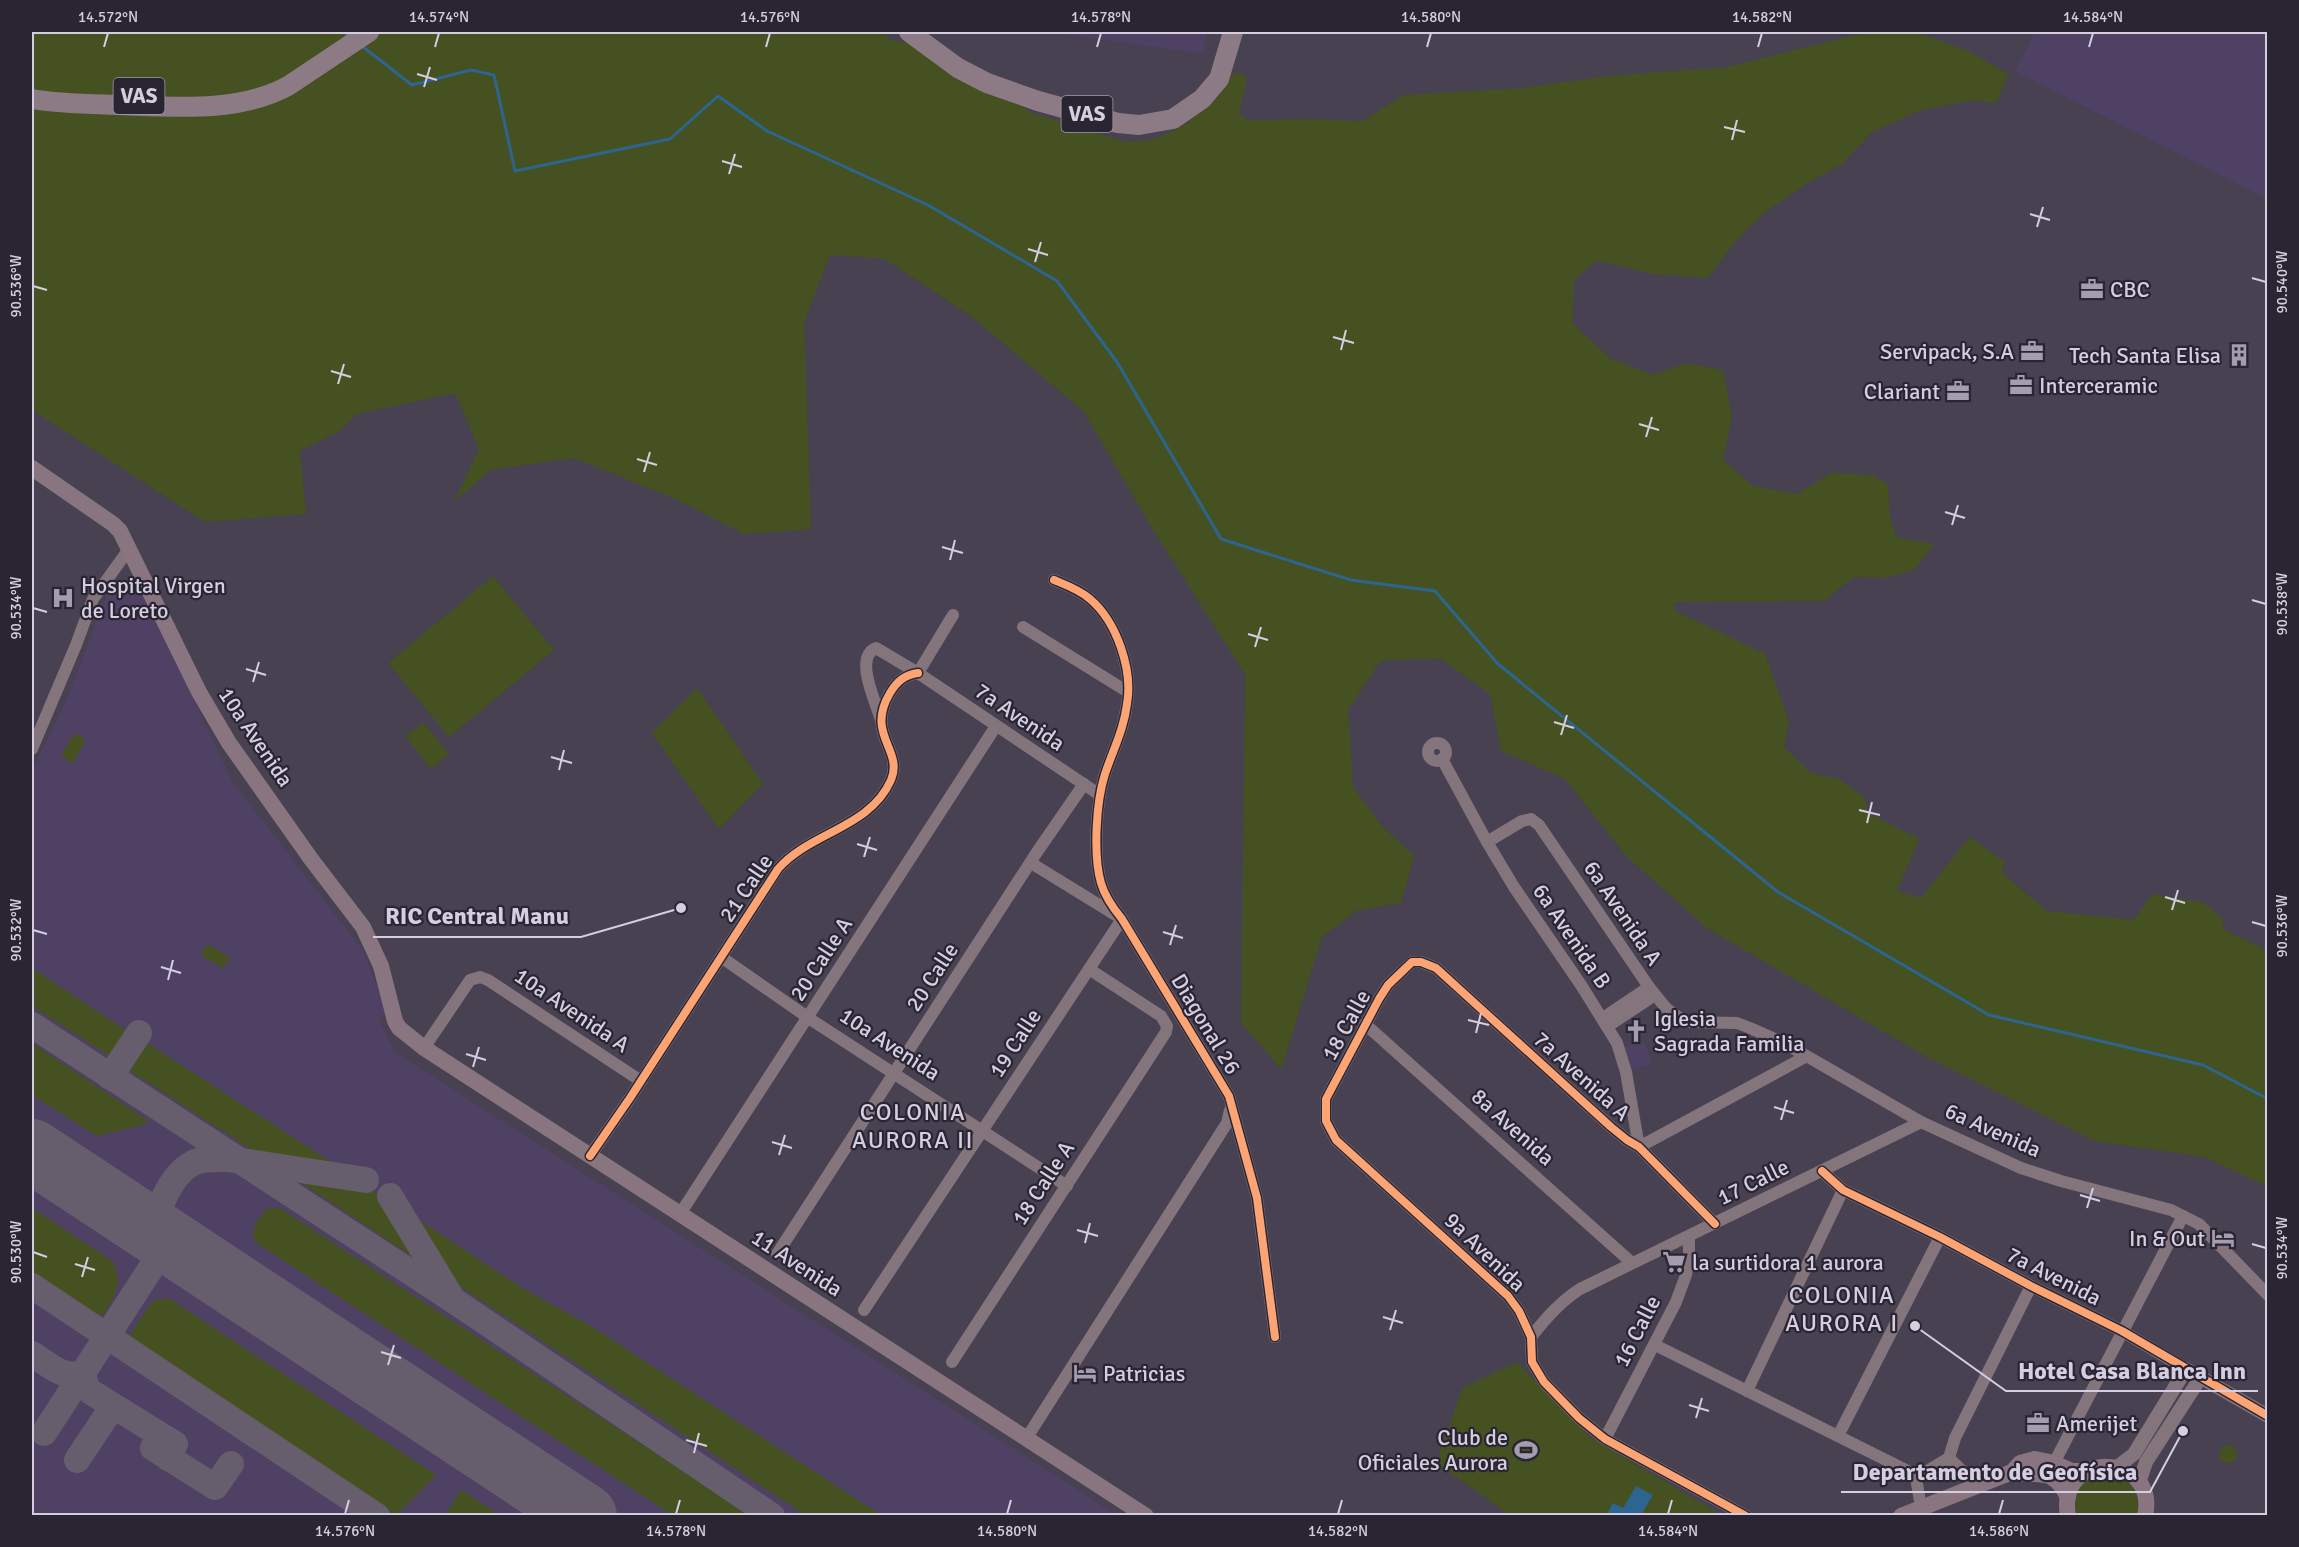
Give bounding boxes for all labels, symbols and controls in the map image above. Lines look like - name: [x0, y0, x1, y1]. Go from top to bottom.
- text: 14.572°N: [78, 8, 138, 26]
- text: 14.574°N: [409, 8, 469, 26]
- text: 14.576°N: [740, 8, 800, 26]
- text: 14.578°N: [1071, 8, 1131, 26]
- text: 14.580°N: [1401, 8, 1461, 26]
- text: 14.582°N: [1732, 8, 1792, 26]
- text: 14.584°N: [2063, 8, 2123, 26]
- road number: VAS: [114, 78, 164, 114]
- road number: VAS: [1062, 96, 1112, 132]
- text: 90.540°W: [2273, 250, 2291, 313]
- text: 90.536°W: [7, 254, 25, 317]
- office icon: CBC: [2079, 276, 2105, 302]
- place label: CBC: [2110, 276, 2150, 303]
- place label: Servipack, S.A: [1880, 338, 2015, 365]
- office icon: Servipack, S.A: [2019, 338, 2045, 364]
- place label: Tech Santa Elisa: [2069, 342, 2221, 369]
- building icon: Tech Santa Elisa: [2226, 342, 2252, 368]
- office icon: Interceramic: [2008, 372, 2034, 398]
- place label: Interceramic: [2039, 372, 2158, 399]
- place label: Clariant: [1864, 378, 1940, 405]
- office icon: Clariant: [1945, 378, 1971, 404]
- place label: Hospital Virgen de Loreto: [81, 572, 226, 624]
- text: 90.538°W: [2273, 572, 2291, 635]
- text: 90.534°W: [7, 576, 25, 639]
- hospital icon: Hospital Virgen de Loreto: [50, 585, 76, 611]
- street label: 7a Avenida: [970, 677, 1070, 757]
- street label: 10a Avenida: [213, 682, 299, 792]
- street label: 21 Calle: [713, 849, 779, 927]
- street label: 6a Avenida A: [1578, 855, 1668, 971]
- street label: 6a Avenida B: [1527, 878, 1617, 994]
- text: 90.536°W: [2273, 894, 2291, 957]
- callout: RIC Central Manu: [373, 895, 581, 937]
- text: 90.532°W: [7, 898, 25, 961]
- text: RIC Central Manu: [385, 901, 569, 931]
- street label: 20 Calle A: [784, 912, 858, 1006]
- street label: 20 Calle: [900, 938, 964, 1016]
- street label: 10a Avenida A: [509, 962, 635, 1059]
- street label: Diagonal 26: [1165, 969, 1247, 1079]
- street label: 18 Calle: [1316, 985, 1376, 1065]
- street label: 10a Avenida: [835, 1002, 945, 1086]
- street label: 19 Calle: [983, 1004, 1047, 1082]
- place label: Iglesia Sagrada Familia: [1654, 1005, 1804, 1057]
- church icon: Iglesia Sagrada Familia: [1623, 1018, 1649, 1044]
- street label: 7a Avenida A: [1528, 1026, 1636, 1127]
- street label: 8a Avenida: [1466, 1083, 1560, 1171]
- district label: COLONIA AURORA II: [852, 1097, 974, 1155]
- street label: 6a Avenida: [1941, 1097, 2045, 1163]
- street label: 18 Calle A: [1006, 1136, 1080, 1230]
- street label: 17 Calle: [1713, 1153, 1793, 1211]
- street label: 9a Avenida: [1439, 1207, 1531, 1297]
- text: 90.534°W: [2273, 1216, 2291, 1279]
- text: 90.530°W: [7, 1220, 25, 1283]
- street label: 11 Avenida: [746, 1224, 848, 1302]
- place label: In & Out: [2129, 1225, 2205, 1252]
- hotel icon: In & Out: [2210, 1225, 2236, 1251]
- street label: 7a Avenida: [2002, 1241, 2106, 1311]
- supermarket icon: la surtidora 1 aurora: [1661, 1249, 1687, 1275]
- place label: la surtidora 1 aurora: [1692, 1249, 1884, 1276]
- district label: COLONIA AURORA I: [1785, 1280, 1899, 1338]
- street label: 16 Calle: [1608, 1291, 1666, 1371]
- callout: Hotel Casa Blanca Inn: [2006, 1349, 2258, 1391]
- text: Hotel Casa Blanca Inn: [2018, 1356, 2246, 1386]
- hotel icon: Patricias: [1072, 1360, 1098, 1386]
- place label: Patricias: [1103, 1360, 1185, 1387]
- office icon: Amerijet: [2025, 1410, 2051, 1436]
- place label: Amerijet: [2056, 1410, 2138, 1437]
- place label: Club de Oficiales Aurora: [1358, 1424, 1508, 1476]
- sports icon: Club de Oficiales Aurora: [1513, 1437, 1539, 1463]
- callout: Departamento de Geofísica: [1841, 1450, 2150, 1492]
- text: Departamento de Geofísica: [1853, 1457, 2137, 1487]
- text: 14.576°N: [315, 1522, 375, 1540]
- text: 14.578°N: [646, 1522, 706, 1540]
- text: 14.580°N: [977, 1522, 1037, 1540]
- text: 14.582°N: [1308, 1522, 1368, 1540]
- text: 14.584°N: [1638, 1522, 1698, 1540]
- text: 14.586°N: [1969, 1522, 2029, 1540]

